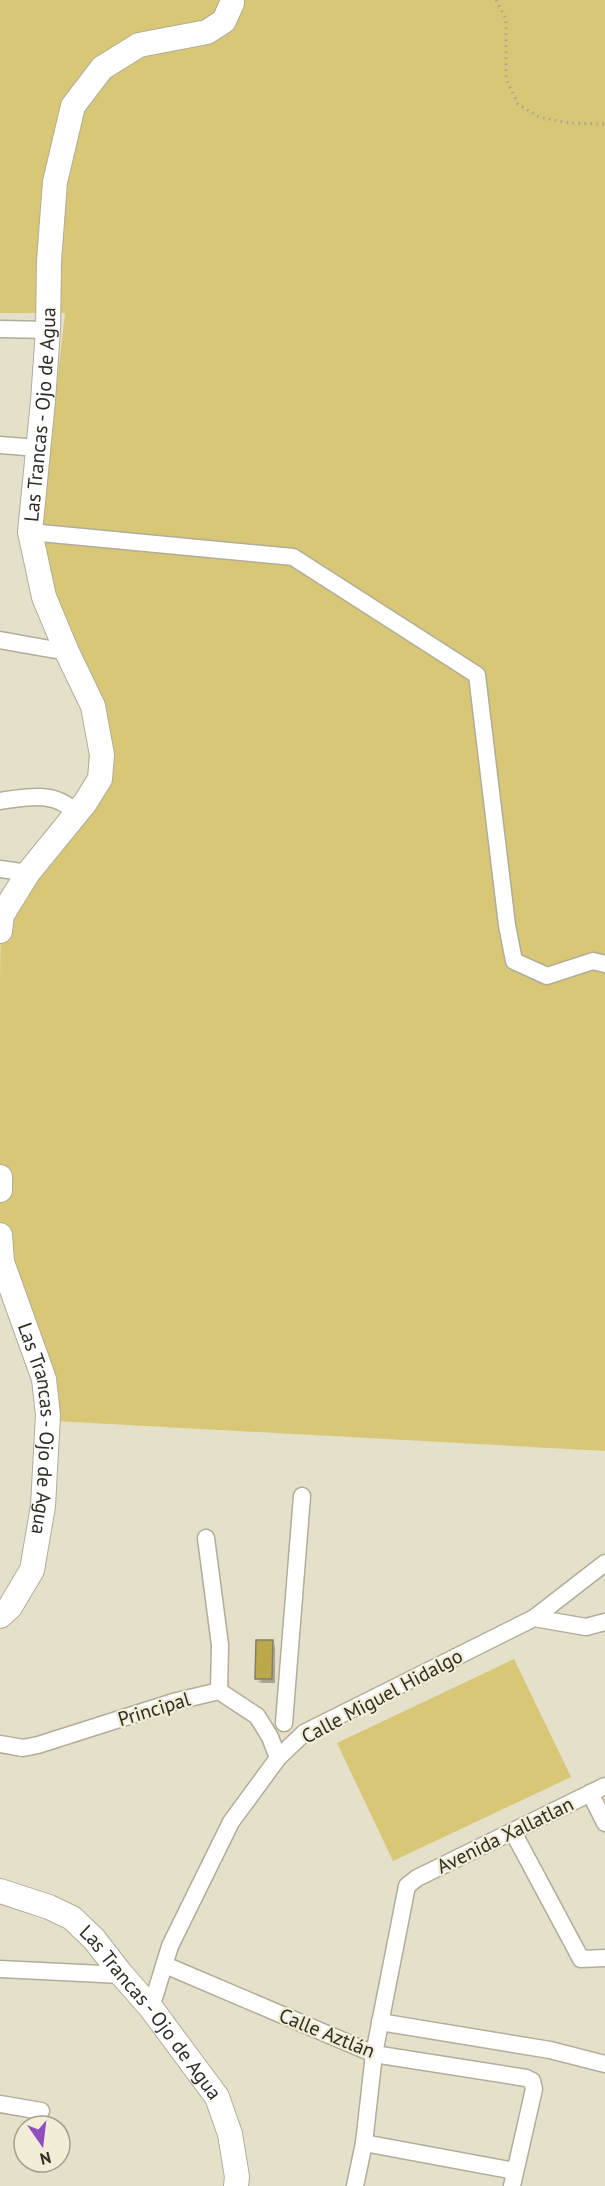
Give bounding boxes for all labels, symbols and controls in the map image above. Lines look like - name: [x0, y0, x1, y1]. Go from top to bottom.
- street label: Las Trancas - Ojo de Agua: [18, 307, 61, 523]
- street label: Las Trancas - Ojo de Agua: [12, 1319, 61, 1537]
- street label: Calle Miguel Hidalgo: [297, 1643, 467, 1749]
- street label: Principal: [115, 1686, 194, 1732]
- street label: Avenida Xallatlan: [432, 1791, 578, 1879]
- street label: Las Trancas - Ojo de Agua: [74, 1919, 227, 2105]
- street label: Calle Aztlán: [275, 2002, 379, 2064]
- north arrow: [12, 2114, 72, 2174]
- text: N: [38, 2148, 53, 2170]

